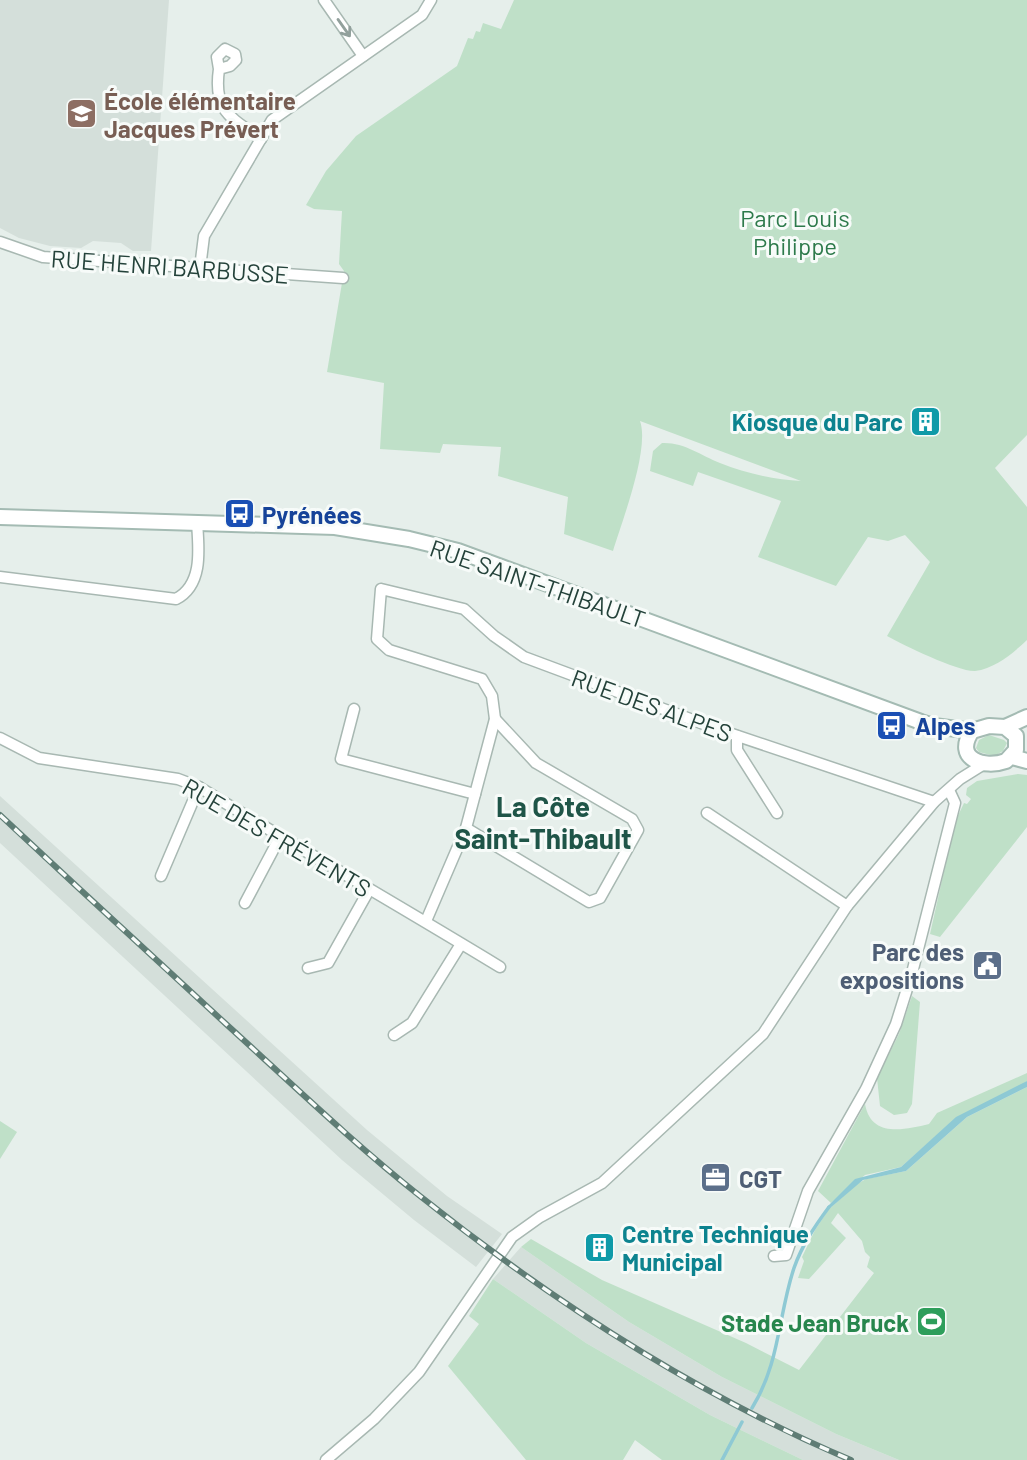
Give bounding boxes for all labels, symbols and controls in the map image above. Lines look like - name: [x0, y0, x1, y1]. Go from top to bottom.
- one-way arrow: [337, 18, 351, 37]
- place label: École élémentaire Jacques Prévert: [104, 86, 296, 143]
- school or university icon: École élémentaire Jacques Prévert: [64, 97, 98, 131]
- park label: Parc Louis Philippe: [740, 203, 850, 260]
- street label: RUE HENRI BARBUSSE: [50, 243, 290, 289]
- building icon: Kiosque du Parc: [909, 404, 943, 438]
- place label: Kiosque du Parc: [732, 407, 903, 436]
- bus stop icon: Pyrénées: [222, 497, 256, 531]
- place label: Pyrénées: [262, 500, 361, 529]
- street label: RUE SAINT-THIBAULT: [426, 533, 650, 633]
- street label: RUE DES ALPES: [568, 663, 736, 747]
- bus stop icon: Alpes: [875, 708, 909, 742]
- place label: Alpes: [915, 711, 976, 740]
- street label: RUE DES FRÉVENTS: [178, 771, 376, 903]
- district label: La Côte Saint-Thibault: [454, 789, 632, 855]
- place label: Parc des expositions: [840, 937, 964, 994]
- public building icon: Parc des expositions: [970, 948, 1004, 982]
- office icon: CGT: [699, 1161, 733, 1195]
- place label: CGT: [739, 1164, 782, 1193]
- place label: Centre Technique Municipal: [622, 1219, 809, 1276]
- building icon: Centre Technique Municipal: [582, 1230, 616, 1264]
- sports icon: Stade Jean Bruck: [915, 1305, 949, 1339]
- place label: Stade Jean Bruck: [721, 1308, 909, 1337]

